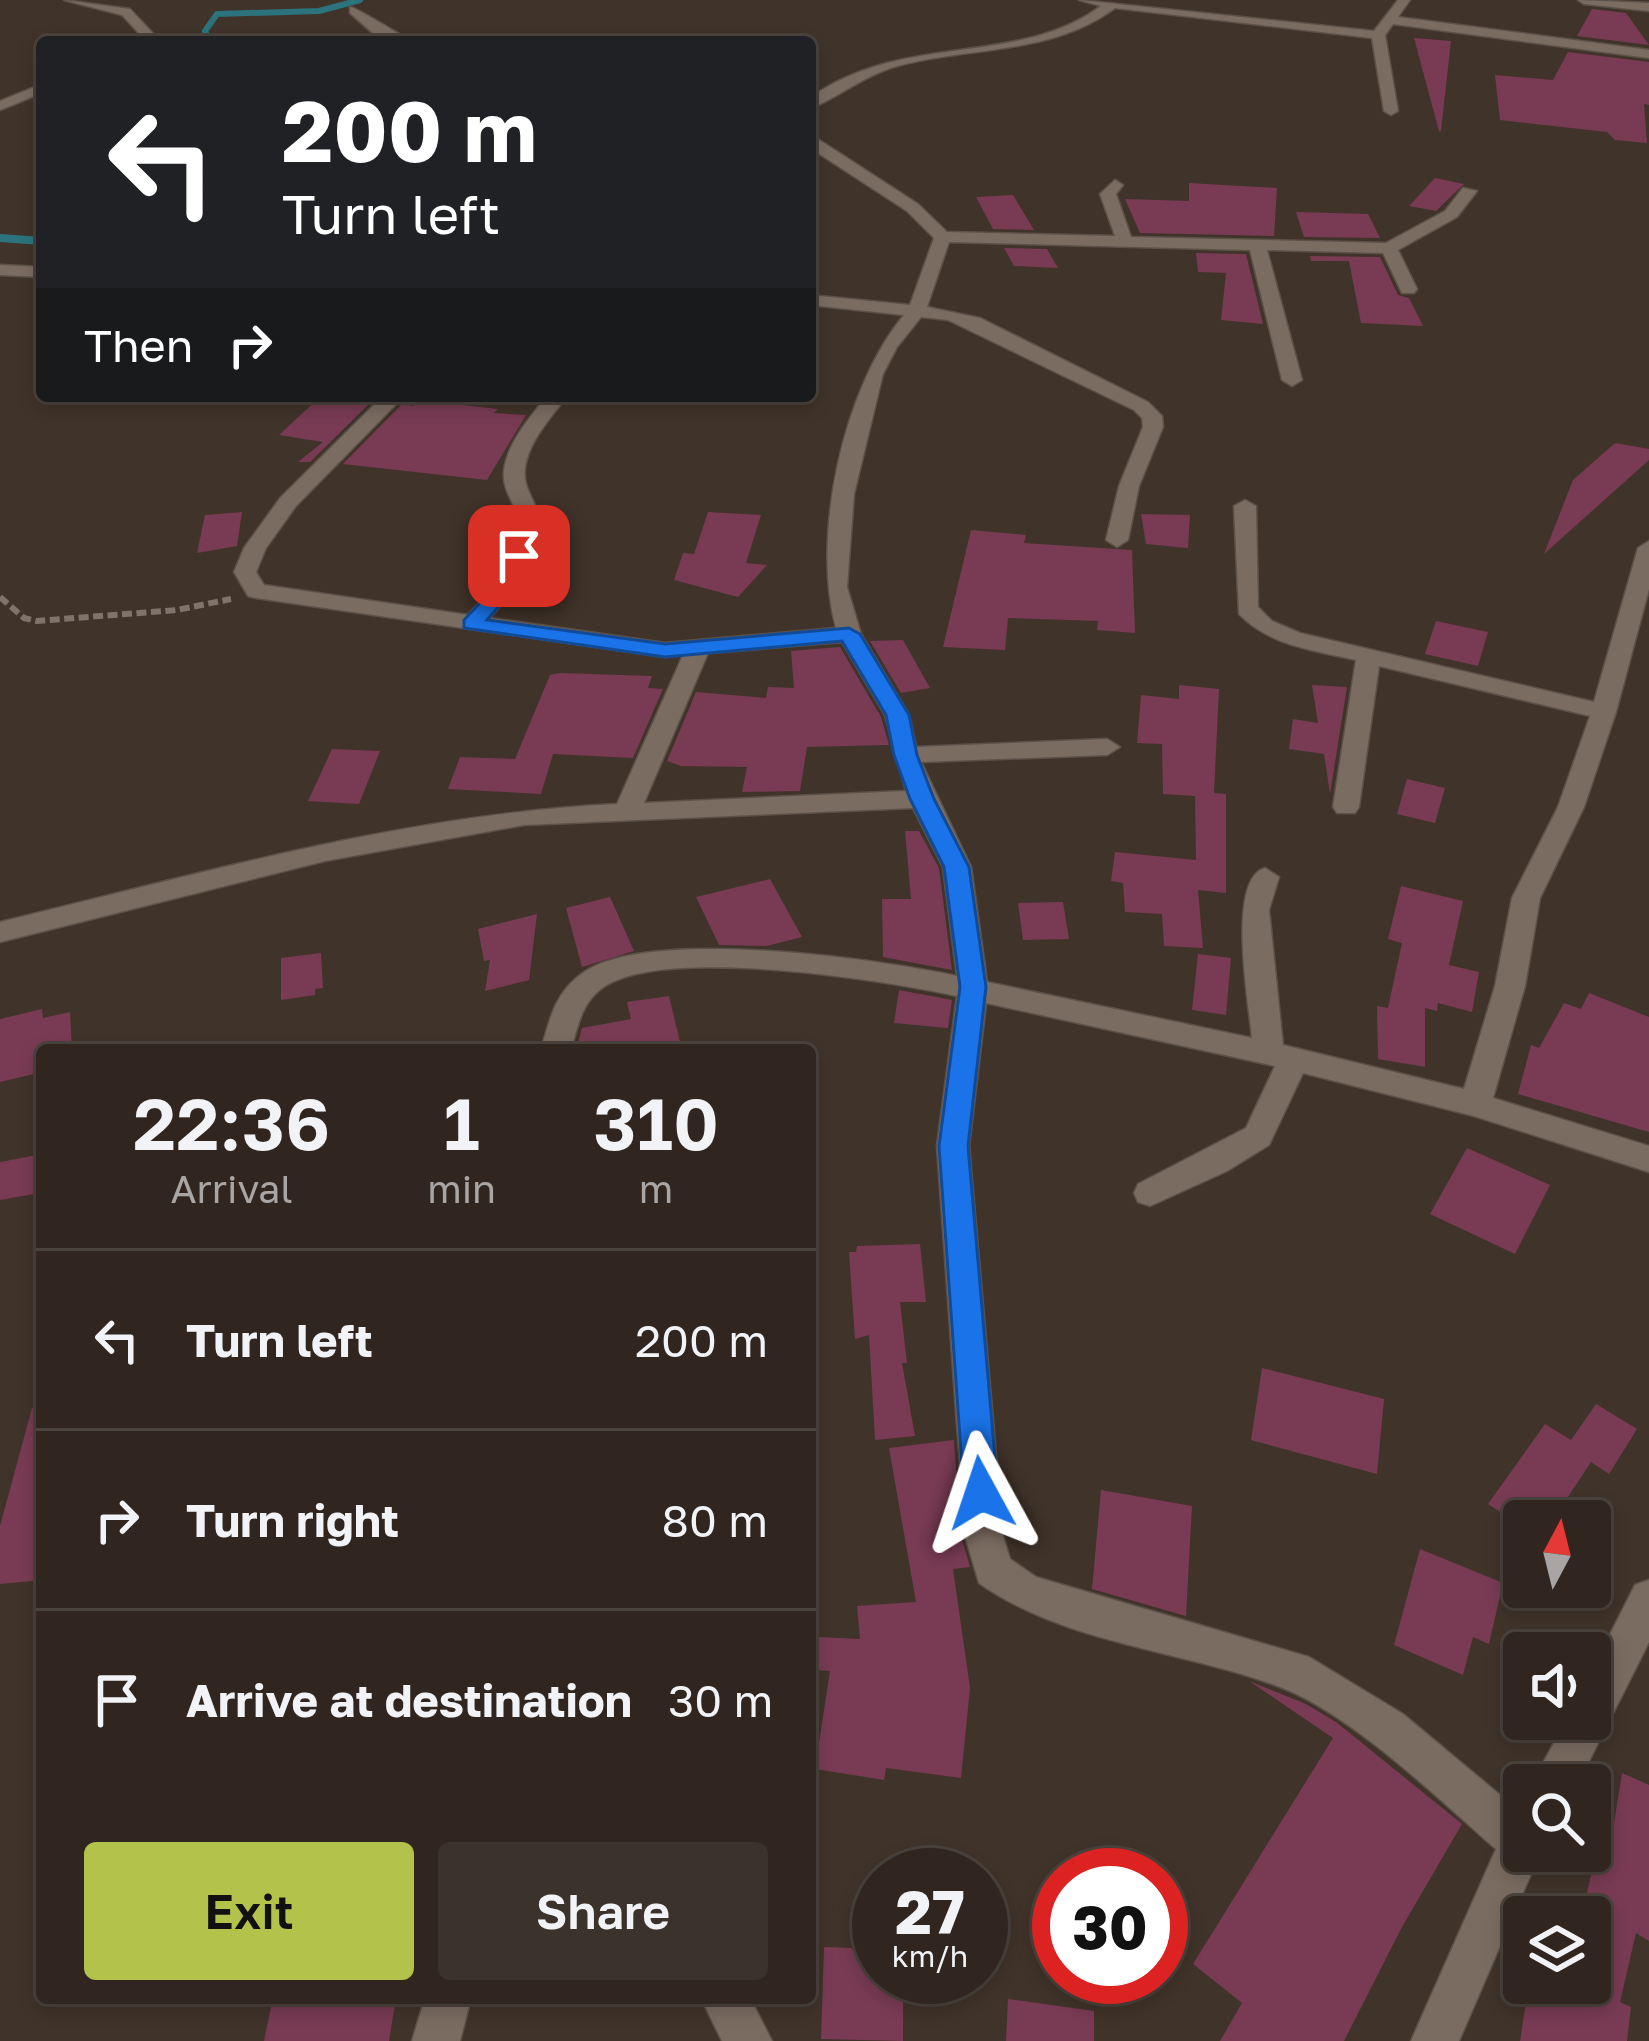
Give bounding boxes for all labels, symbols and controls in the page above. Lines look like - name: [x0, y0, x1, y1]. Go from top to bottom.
- text: 200 m: [282, 80, 537, 180]
- icon: left: [84, 84, 240, 240]
- text: Turn left: [282, 181, 500, 246]
- icon: right: [217, 312, 283, 378]
- text: Then: [84, 318, 193, 372]
- pin: [468, 505, 570, 607]
- icon: arrive: [486, 523, 552, 589]
- text: 22:36: [133, 1079, 330, 1166]
- text: 1: [443, 1079, 480, 1166]
- text: 310: [593, 1079, 719, 1166]
- text: Arrival: [170, 1165, 293, 1212]
- text: min: [427, 1165, 496, 1212]
- text: m: [639, 1165, 673, 1212]
- icon: left: [84, 1307, 150, 1373]
- text: Turn left: [186, 1313, 373, 1367]
- text: 200 m: [635, 1313, 768, 1367]
- position arrow: [918, 1430, 1044, 1556]
- icon: right: [84, 1487, 150, 1553]
- text: Turn right: [186, 1493, 399, 1547]
- text: 80 m: [662, 1493, 768, 1547]
- north arrow: [1503, 1500, 1611, 1608]
- map controls: [1503, 1500, 1611, 2004]
- button: sound: [1503, 1632, 1611, 1740]
- icon: arrive: [84, 1667, 150, 1733]
- text: Arrive at destination: [186, 1673, 632, 1727]
- text: 30 m: [668, 1673, 773, 1727]
- button: search: [1503, 1764, 1611, 1872]
- button: Exit: [84, 1842, 414, 1980]
- button: Share: [438, 1842, 768, 1980]
- speed limit sign: 30: [1032, 1848, 1188, 2004]
- text: 27: [895, 1875, 965, 1947]
- button: layers: [1503, 1896, 1611, 2004]
- text: km/h: [892, 1938, 968, 1974]

